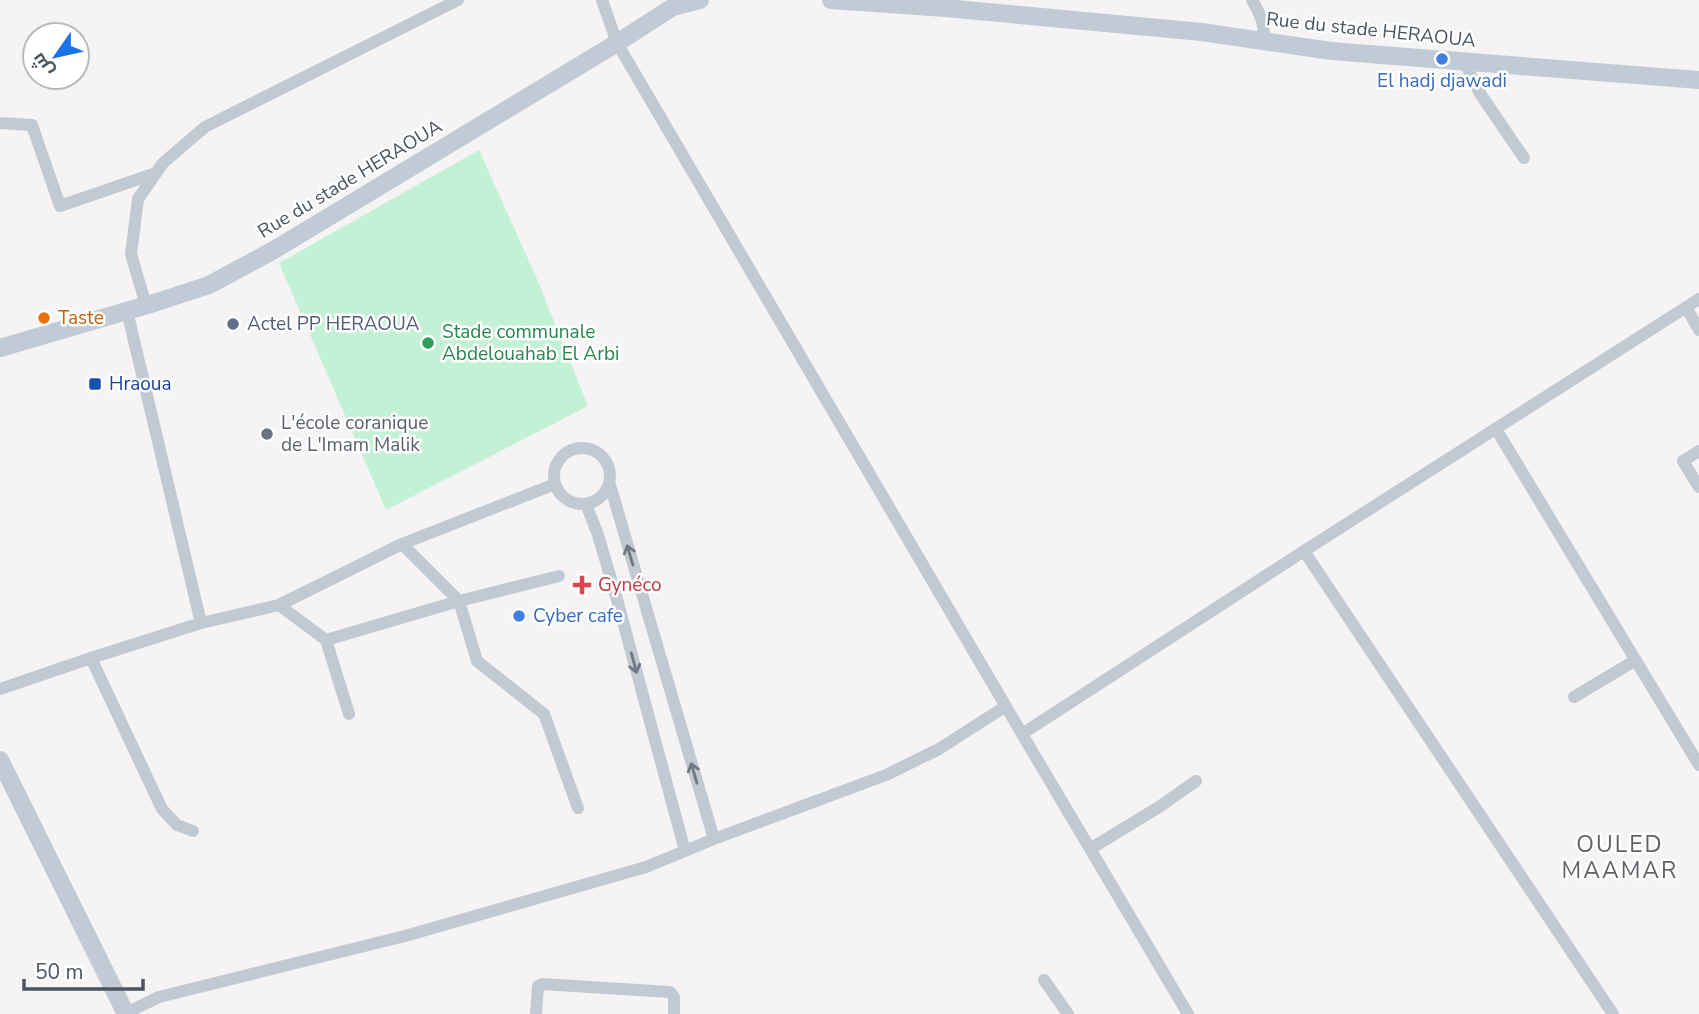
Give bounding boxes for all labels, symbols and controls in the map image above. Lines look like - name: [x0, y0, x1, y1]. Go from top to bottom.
- street label: Rue du stade HERAOUA: [1265, 6, 1477, 54]
- north arrow: [21, 21, 91, 91]
- text: ش: [25, 48, 60, 82]
- marker: El hadj djawadi: [1434, 51, 1450, 67]
- place label: El hadj djawadi: [1377, 68, 1507, 94]
- street label: Rue du stade HERAOUA: [253, 114, 447, 244]
- place label: Taste: [58, 305, 104, 331]
- marker: Taste: [36, 310, 52, 326]
- place label: Actel PP HERAOUA: [247, 311, 420, 337]
- marker: Actel PP HERAOUA: [225, 316, 241, 332]
- place label: Stade communale Abdelouahab El Arbi: [442, 319, 619, 367]
- marker: Stade communale Abdelouahab El Arbi: [420, 335, 436, 351]
- place label: Hraoua: [109, 371, 172, 397]
- marker: Hraoua: [87, 376, 103, 392]
- place label: L'école coranique de L'Imam Malik: [281, 410, 428, 458]
- marker: L'école coranique de L'Imam Malik: [259, 426, 275, 442]
- one-way arrow: [623, 544, 636, 566]
- place label: Gynéco: [598, 572, 662, 598]
- marker: Gynéco: [572, 575, 592, 595]
- place label: Cyber cafe: [533, 603, 623, 629]
- marker: Cyber cafe: [511, 608, 527, 624]
- one-way arrow: [628, 652, 641, 674]
- one-way arrow: [687, 763, 700, 785]
- district label: OULED MAAMAR: [1561, 829, 1679, 886]
- scale bar: [24, 948, 144, 992]
- text: 50 m: [35, 958, 84, 986]

